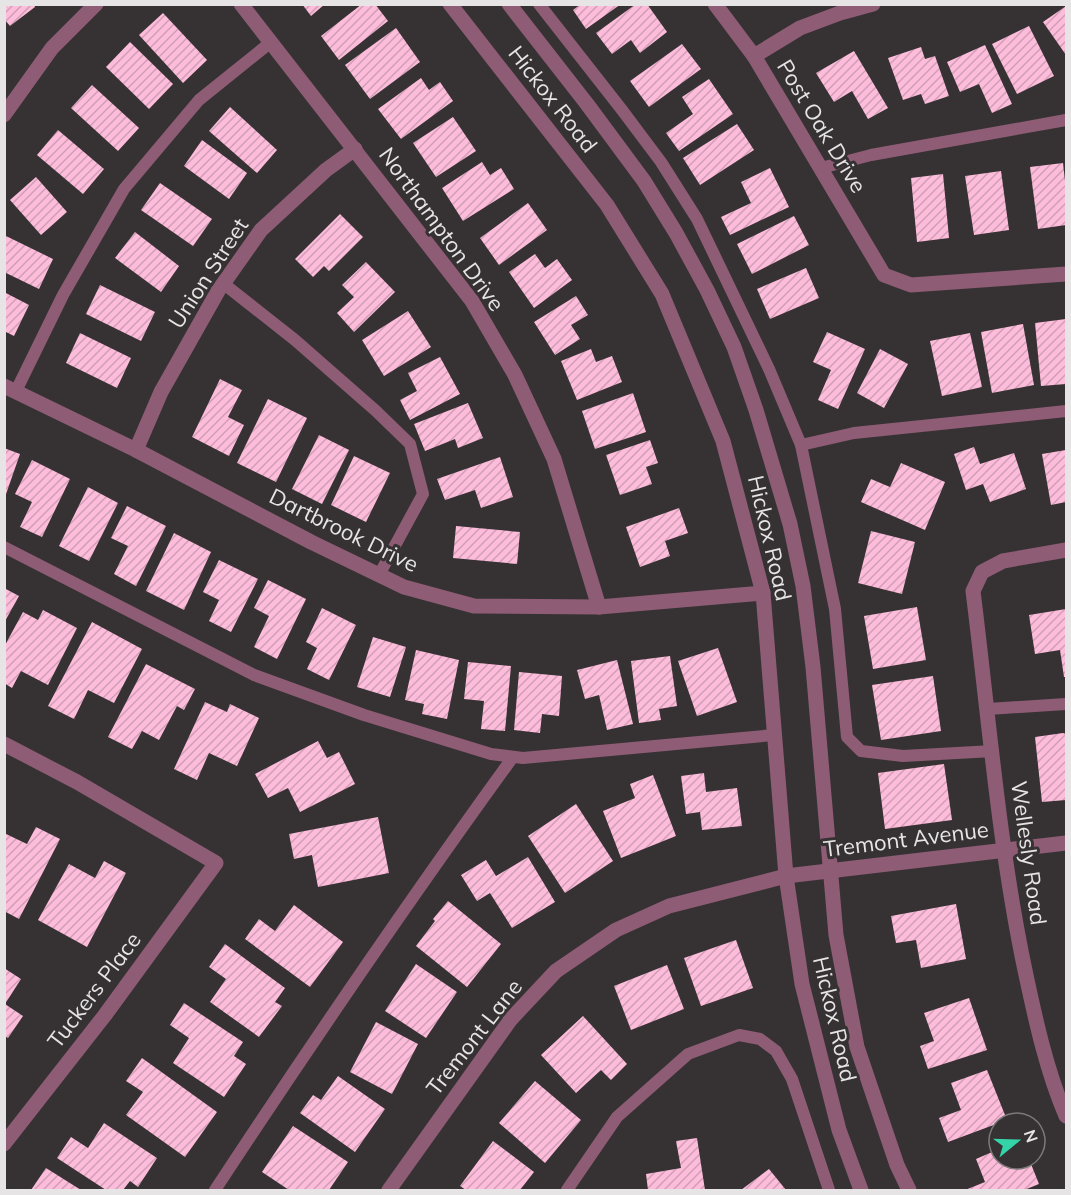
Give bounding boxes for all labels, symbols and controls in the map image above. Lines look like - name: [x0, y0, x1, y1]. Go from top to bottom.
- street label: Hickox Road: [503, 40, 603, 158]
- street label: Post Oak Drive: [771, 54, 873, 198]
- street label: Northampton Drive: [373, 142, 511, 316]
- street label: Union Street: [162, 212, 254, 334]
- street label: Hickox Road: [742, 473, 798, 603]
- street label: Dartbrook Drive: [265, 482, 423, 578]
- street label: Wellesly Road: [1005, 779, 1053, 927]
- street label: Tremont Avenue: [822, 815, 990, 863]
- street label: Tuckers Place: [41, 926, 147, 1054]
- street label: Hickox Road: [807, 954, 863, 1084]
- street label: Tremont Lane: [420, 973, 528, 1101]
- north arrow: [987, 1111, 1047, 1171]
- text: N: [1020, 1127, 1043, 1145]

